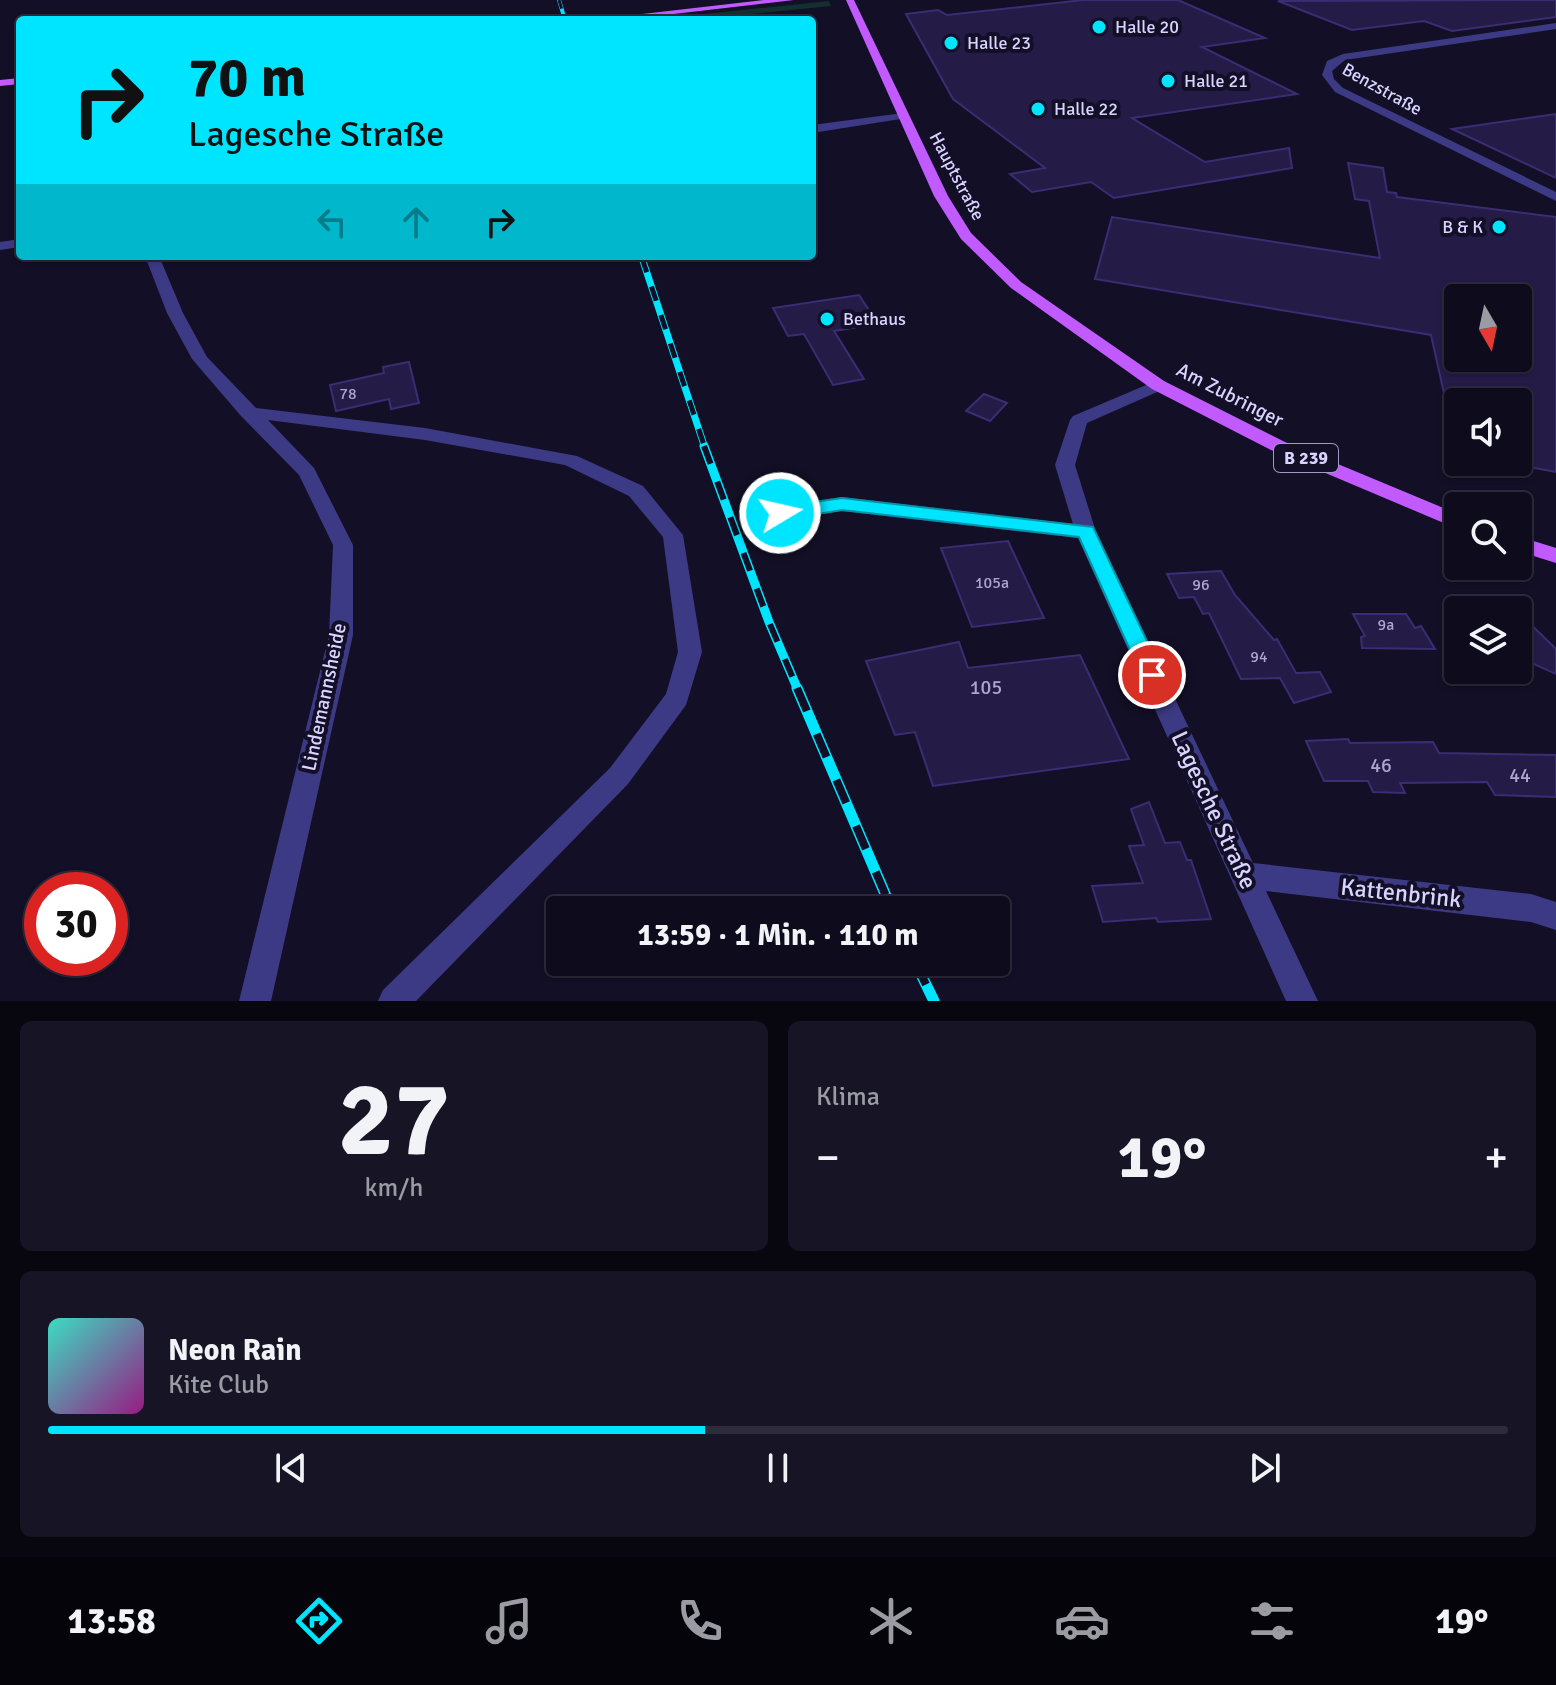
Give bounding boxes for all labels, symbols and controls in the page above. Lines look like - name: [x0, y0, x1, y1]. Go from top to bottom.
- place label: Halle 20: [1115, 16, 1179, 38]
- marker: Halle 20: [1090, 18, 1108, 36]
- place label: Halle 23: [967, 32, 1031, 54]
- marker: Halle 23: [942, 34, 960, 52]
- text: 70 m: [188, 43, 306, 112]
- icon: right: [56, 48, 160, 152]
- street label: Benzstraße: [1338, 58, 1426, 120]
- place label: Halle 21: [1184, 70, 1248, 92]
- marker: Halle 21: [1159, 72, 1177, 90]
- place label: Halle 22: [1054, 98, 1118, 120]
- marker: Halle 22: [1029, 100, 1047, 118]
- text: Lagesche Straße: [188, 112, 444, 157]
- street label: Hauptstraße: [925, 128, 989, 224]
- icon: left: [310, 200, 354, 244]
- icon: ahead: [394, 200, 438, 244]
- icon: right: [478, 200, 522, 244]
- place label: B & K: [1442, 216, 1483, 238]
- marker: B & K: [1490, 218, 1508, 236]
- north arrow: [1444, 284, 1532, 372]
- map controls: [1444, 284, 1532, 684]
- place label: Bethaus: [843, 308, 906, 330]
- marker: Bethaus: [818, 310, 836, 328]
- street label: Am Zubringer: [1172, 357, 1288, 433]
- house number: 78: [339, 384, 357, 404]
- button: sound: [1444, 388, 1532, 476]
- road number: B 239: [1274, 444, 1338, 472]
- position arrow: [738, 471, 822, 555]
- button: search: [1444, 492, 1532, 580]
- house number: 105a: [975, 573, 1009, 593]
- house number: 96: [1192, 575, 1210, 595]
- button: layers: [1444, 596, 1532, 684]
- house number: 9a: [1378, 615, 1394, 635]
- street label: Lindemannsheide: [296, 621, 352, 773]
- pin: [1118, 641, 1186, 709]
- house number: 94: [1250, 647, 1268, 667]
- icon: arrive: [1130, 653, 1174, 697]
- house number: 105: [970, 675, 1002, 700]
- street label: Lagesche Straße: [1164, 726, 1264, 894]
- house number: 46: [1370, 753, 1392, 778]
- house number: 44: [1509, 763, 1531, 788]
- speed limit sign: 30: [24, 872, 128, 976]
- street label: Kattenbrink: [1339, 872, 1463, 914]
- text: 13:59 · 1 Min. · 110 m: [637, 917, 919, 954]
- text: 27: [338, 1056, 450, 1184]
- text: Klima: [816, 1081, 880, 1113]
- text: 19°: [1118, 1121, 1206, 1195]
- text: −: [816, 1131, 840, 1185]
- text: +: [1484, 1131, 1508, 1185]
- text: km/h: [365, 1172, 423, 1204]
- text: Neon Rain: [168, 1332, 302, 1369]
- text: Kite Club: [168, 1369, 269, 1401]
- icon: previous: [269, 1446, 313, 1490]
- icon: pause: [756, 1446, 800, 1490]
- icon: next: [1243, 1446, 1287, 1490]
- icon: directions: [291, 1593, 347, 1649]
- icon: music: [481, 1593, 537, 1649]
- icon: phone: [672, 1593, 728, 1649]
- icon: climate: [863, 1593, 919, 1649]
- icon: car: [1054, 1593, 1110, 1649]
- icon: filters: [1244, 1593, 1300, 1649]
- text: 13:58: [67, 1599, 156, 1644]
- text: 19°: [1435, 1599, 1489, 1644]

